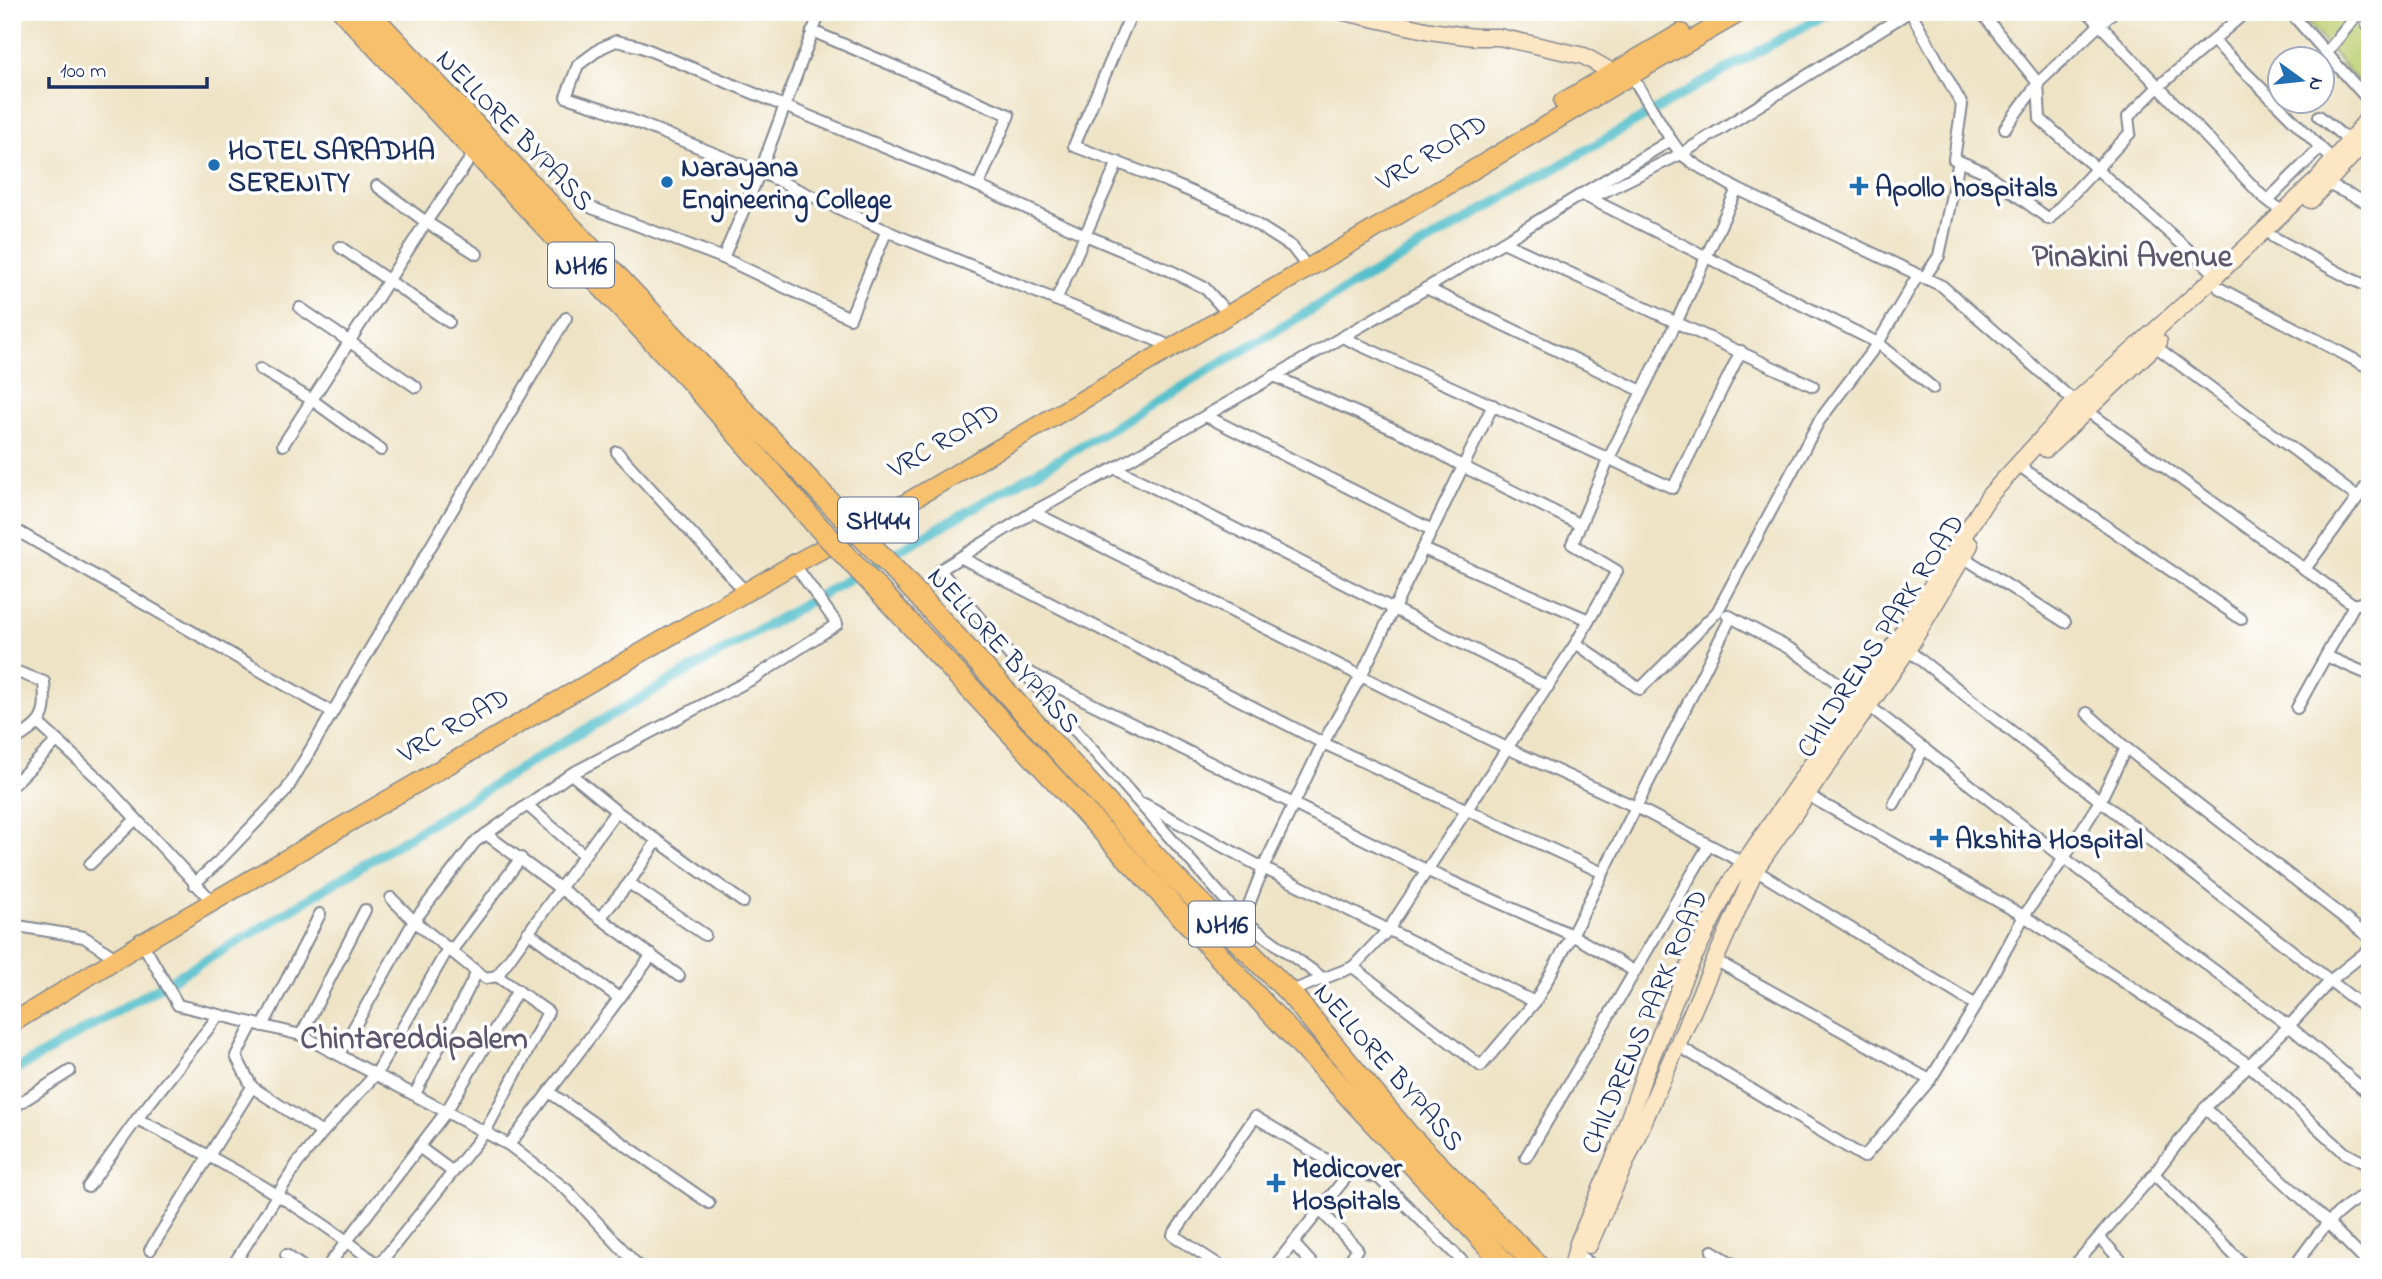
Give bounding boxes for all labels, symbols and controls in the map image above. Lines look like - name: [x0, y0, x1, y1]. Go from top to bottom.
- street label: NELLORE BYPASS: [425, 41, 602, 222]
- scale bar: [49, 46, 206, 90]
- north arrow: [2266, 46, 2336, 116]
- text: 100 m: [60, 57, 106, 87]
- text: N: [2300, 74, 2330, 94]
- street label: VRC ROAD: [1369, 105, 1496, 204]
- place label: HOTEL SARADHA SERENITY: [228, 132, 435, 205]
- place label: Narayana Engineering College: [681, 149, 893, 223]
- marker: HOTEL SARADHA SERENITY: [206, 157, 222, 173]
- place label: Apollo hospitals: [1875, 169, 2058, 210]
- marker: Narayana Engineering College: [659, 174, 675, 190]
- marker: Apollo hospitals: [1849, 176, 1869, 196]
- district label: Pinakini Avenue: [2032, 235, 2234, 282]
- road number: NH16: [548, 242, 614, 288]
- street label: VRC ROAD: [880, 393, 1008, 491]
- road number: SH444: [838, 498, 918, 542]
- street label: CHILDRENS PARK ROAD: [1788, 507, 1976, 767]
- street label: NELLORE BYPASS: [916, 559, 1089, 744]
- street label: VRC ROAD: [390, 678, 518, 776]
- place label: Akshita Hospital: [1955, 821, 2144, 862]
- marker: Akshita Hospital: [1929, 828, 1949, 848]
- street label: CHILDRENS PARK ROAD: [1572, 884, 1720, 1161]
- road number: NH16: [1189, 902, 1255, 946]
- street label: NELLORE BYPASS: [1302, 975, 1472, 1162]
- district label: Chintareddipalem: [300, 1017, 528, 1064]
- place label: Medicover Hospitals: [1292, 1150, 1404, 1223]
- marker: Medicover Hospitals: [1266, 1173, 1286, 1193]

